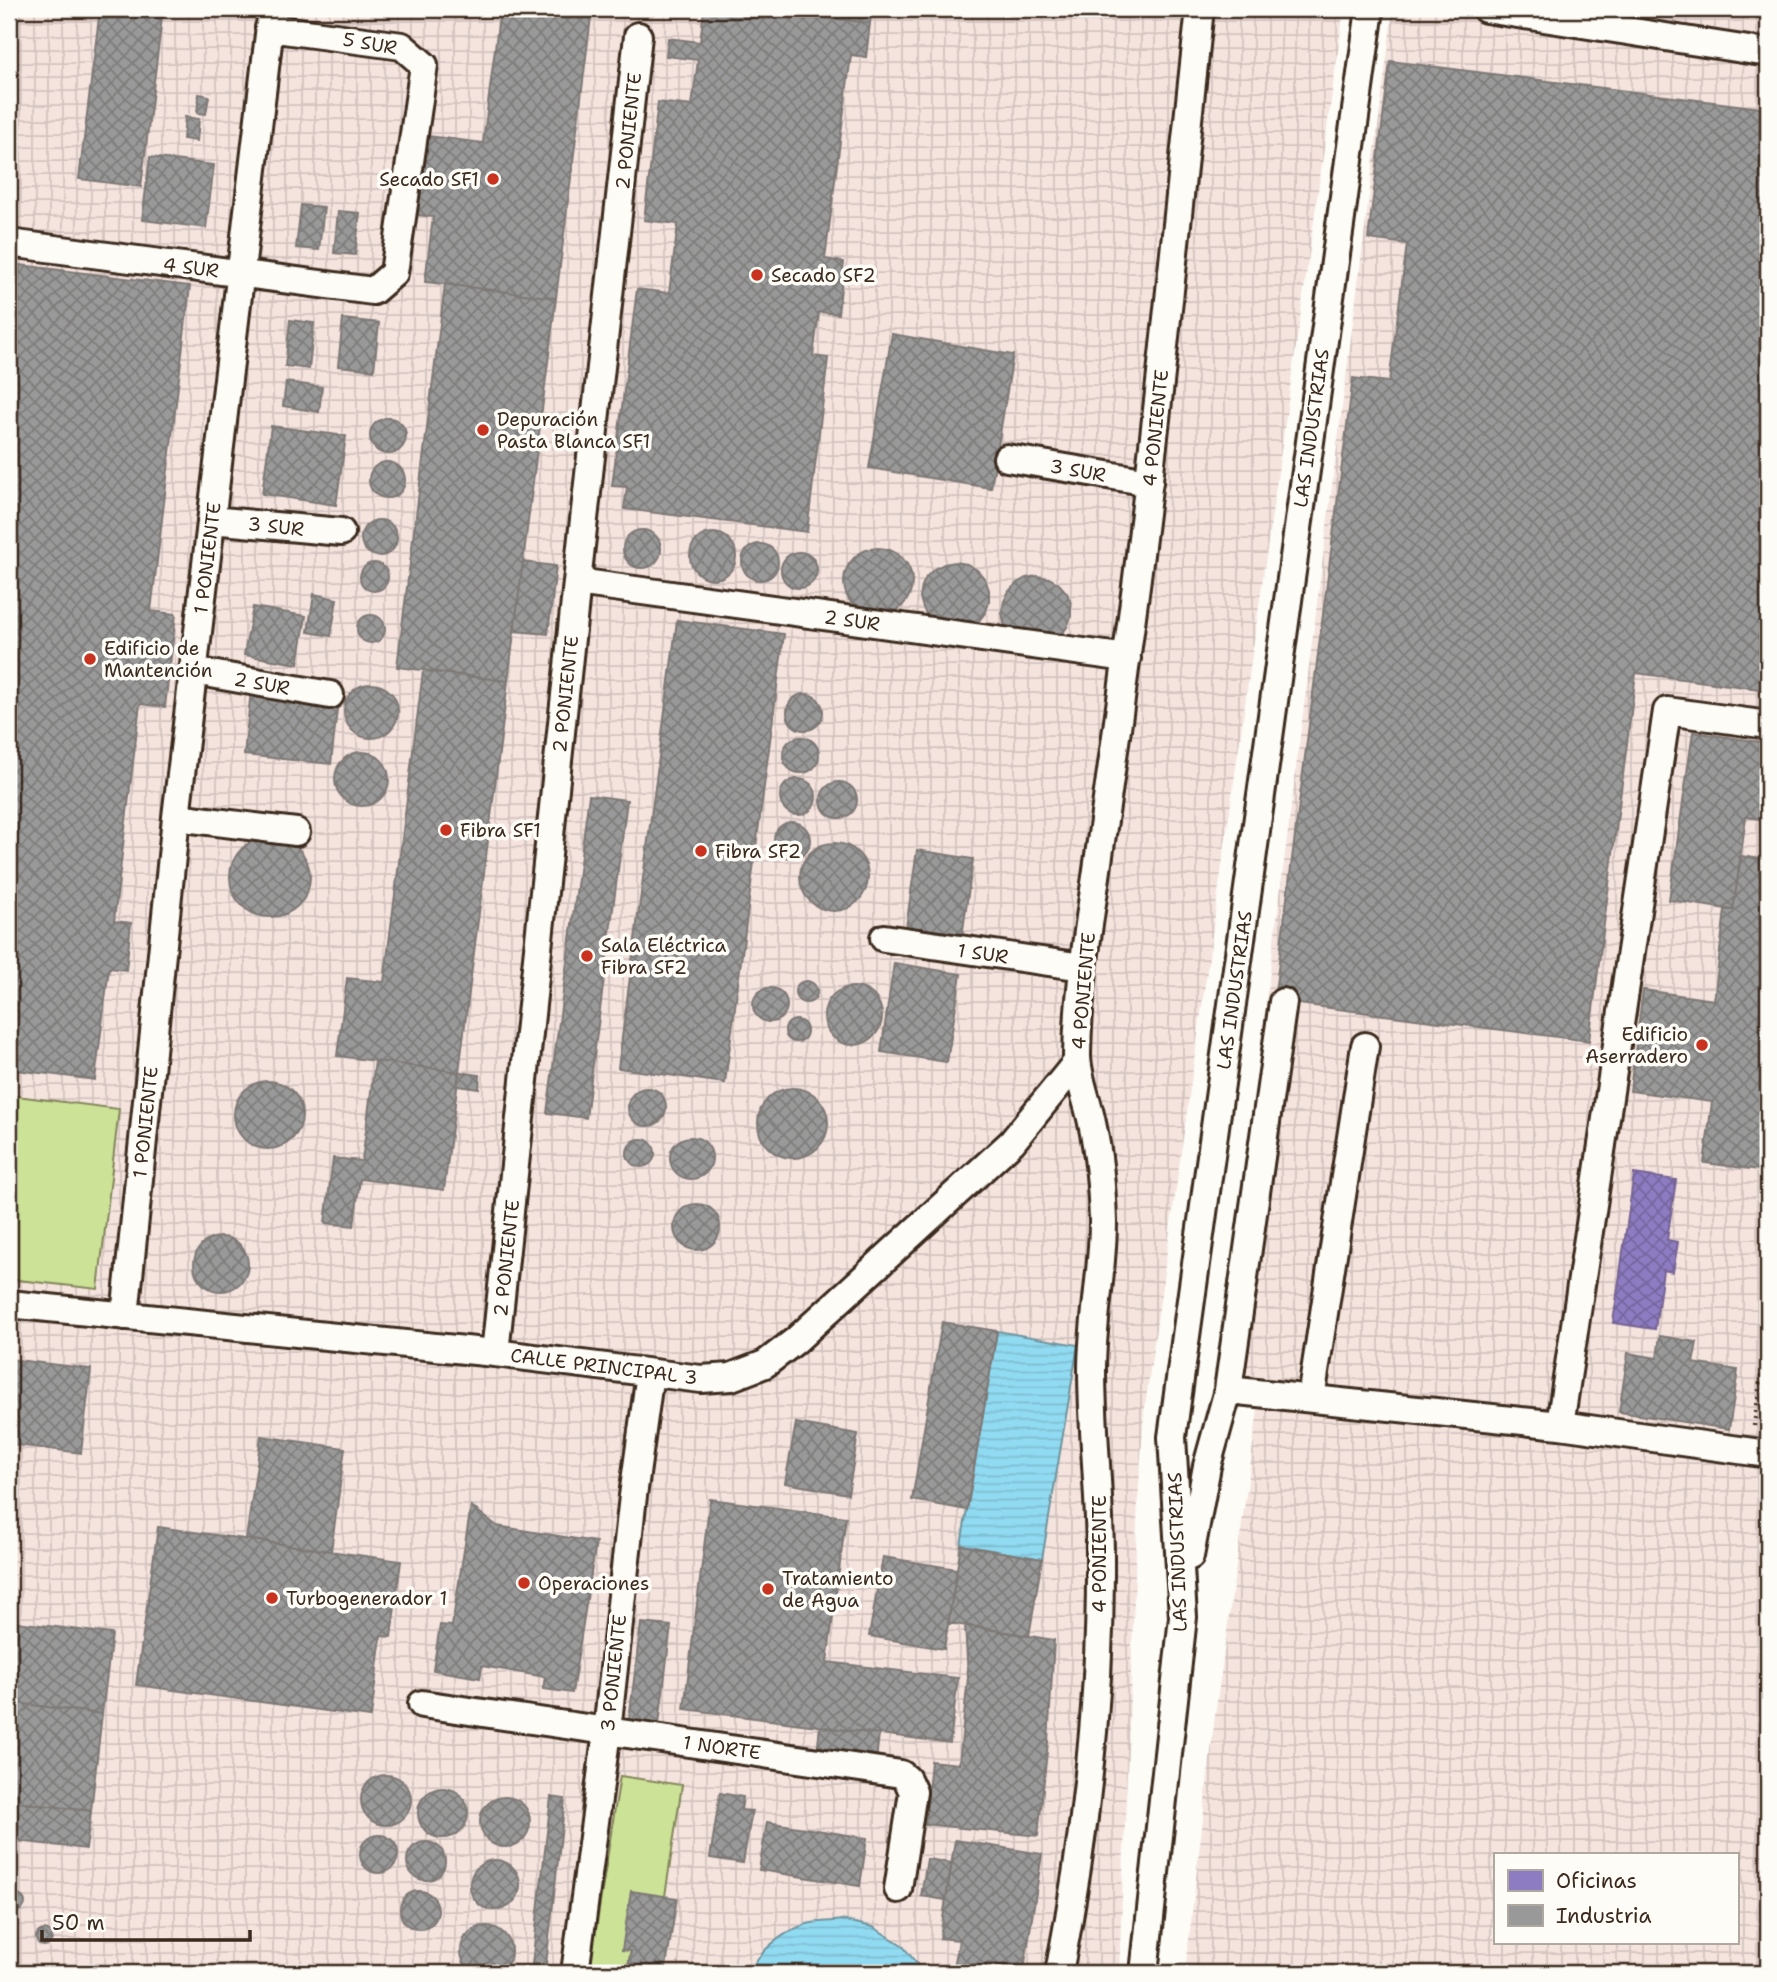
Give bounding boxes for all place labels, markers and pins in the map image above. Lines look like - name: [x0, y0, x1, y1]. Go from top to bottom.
- place label: Secado SF1: [379, 167, 479, 192]
- marker: Secado SF1: [485, 171, 501, 187]
- place label: Secado SF2: [771, 263, 876, 288]
- marker: Secado SF2: [749, 267, 765, 283]
- place label: Depuración Pasta Blanca SF1: [497, 407, 651, 454]
- marker: Depuración Pasta Blanca SF1: [475, 422, 491, 438]
- place label: Edificio de Mantención: [104, 636, 213, 683]
- marker: Edificio de Mantención: [82, 651, 98, 667]
- place label: Fibra SF1: [460, 818, 541, 843]
- marker: Fibra SF1: [438, 822, 454, 838]
- place label: Fibra SF2: [715, 839, 801, 864]
- marker: Fibra SF2: [693, 843, 709, 859]
- place label: Sala Eléctrica Fibra SF2: [601, 933, 727, 980]
- marker: Sala Eléctrica Fibra SF2: [579, 948, 595, 964]
- place label: Edificio Aserradero: [1585, 1022, 1688, 1069]
- marker: Edificio Aserradero: [1694, 1037, 1710, 1053]
- place label: Tratamiento de Agua: [782, 1566, 893, 1613]
- place label: Operaciones: [538, 1571, 649, 1596]
- marker: Operaciones: [516, 1575, 532, 1591]
- marker: Tratamiento de Agua: [760, 1581, 776, 1597]
- place label: Turbogenerador 1: [286, 1586, 448, 1611]
- marker: Turbogenerador 1: [264, 1590, 280, 1606]

